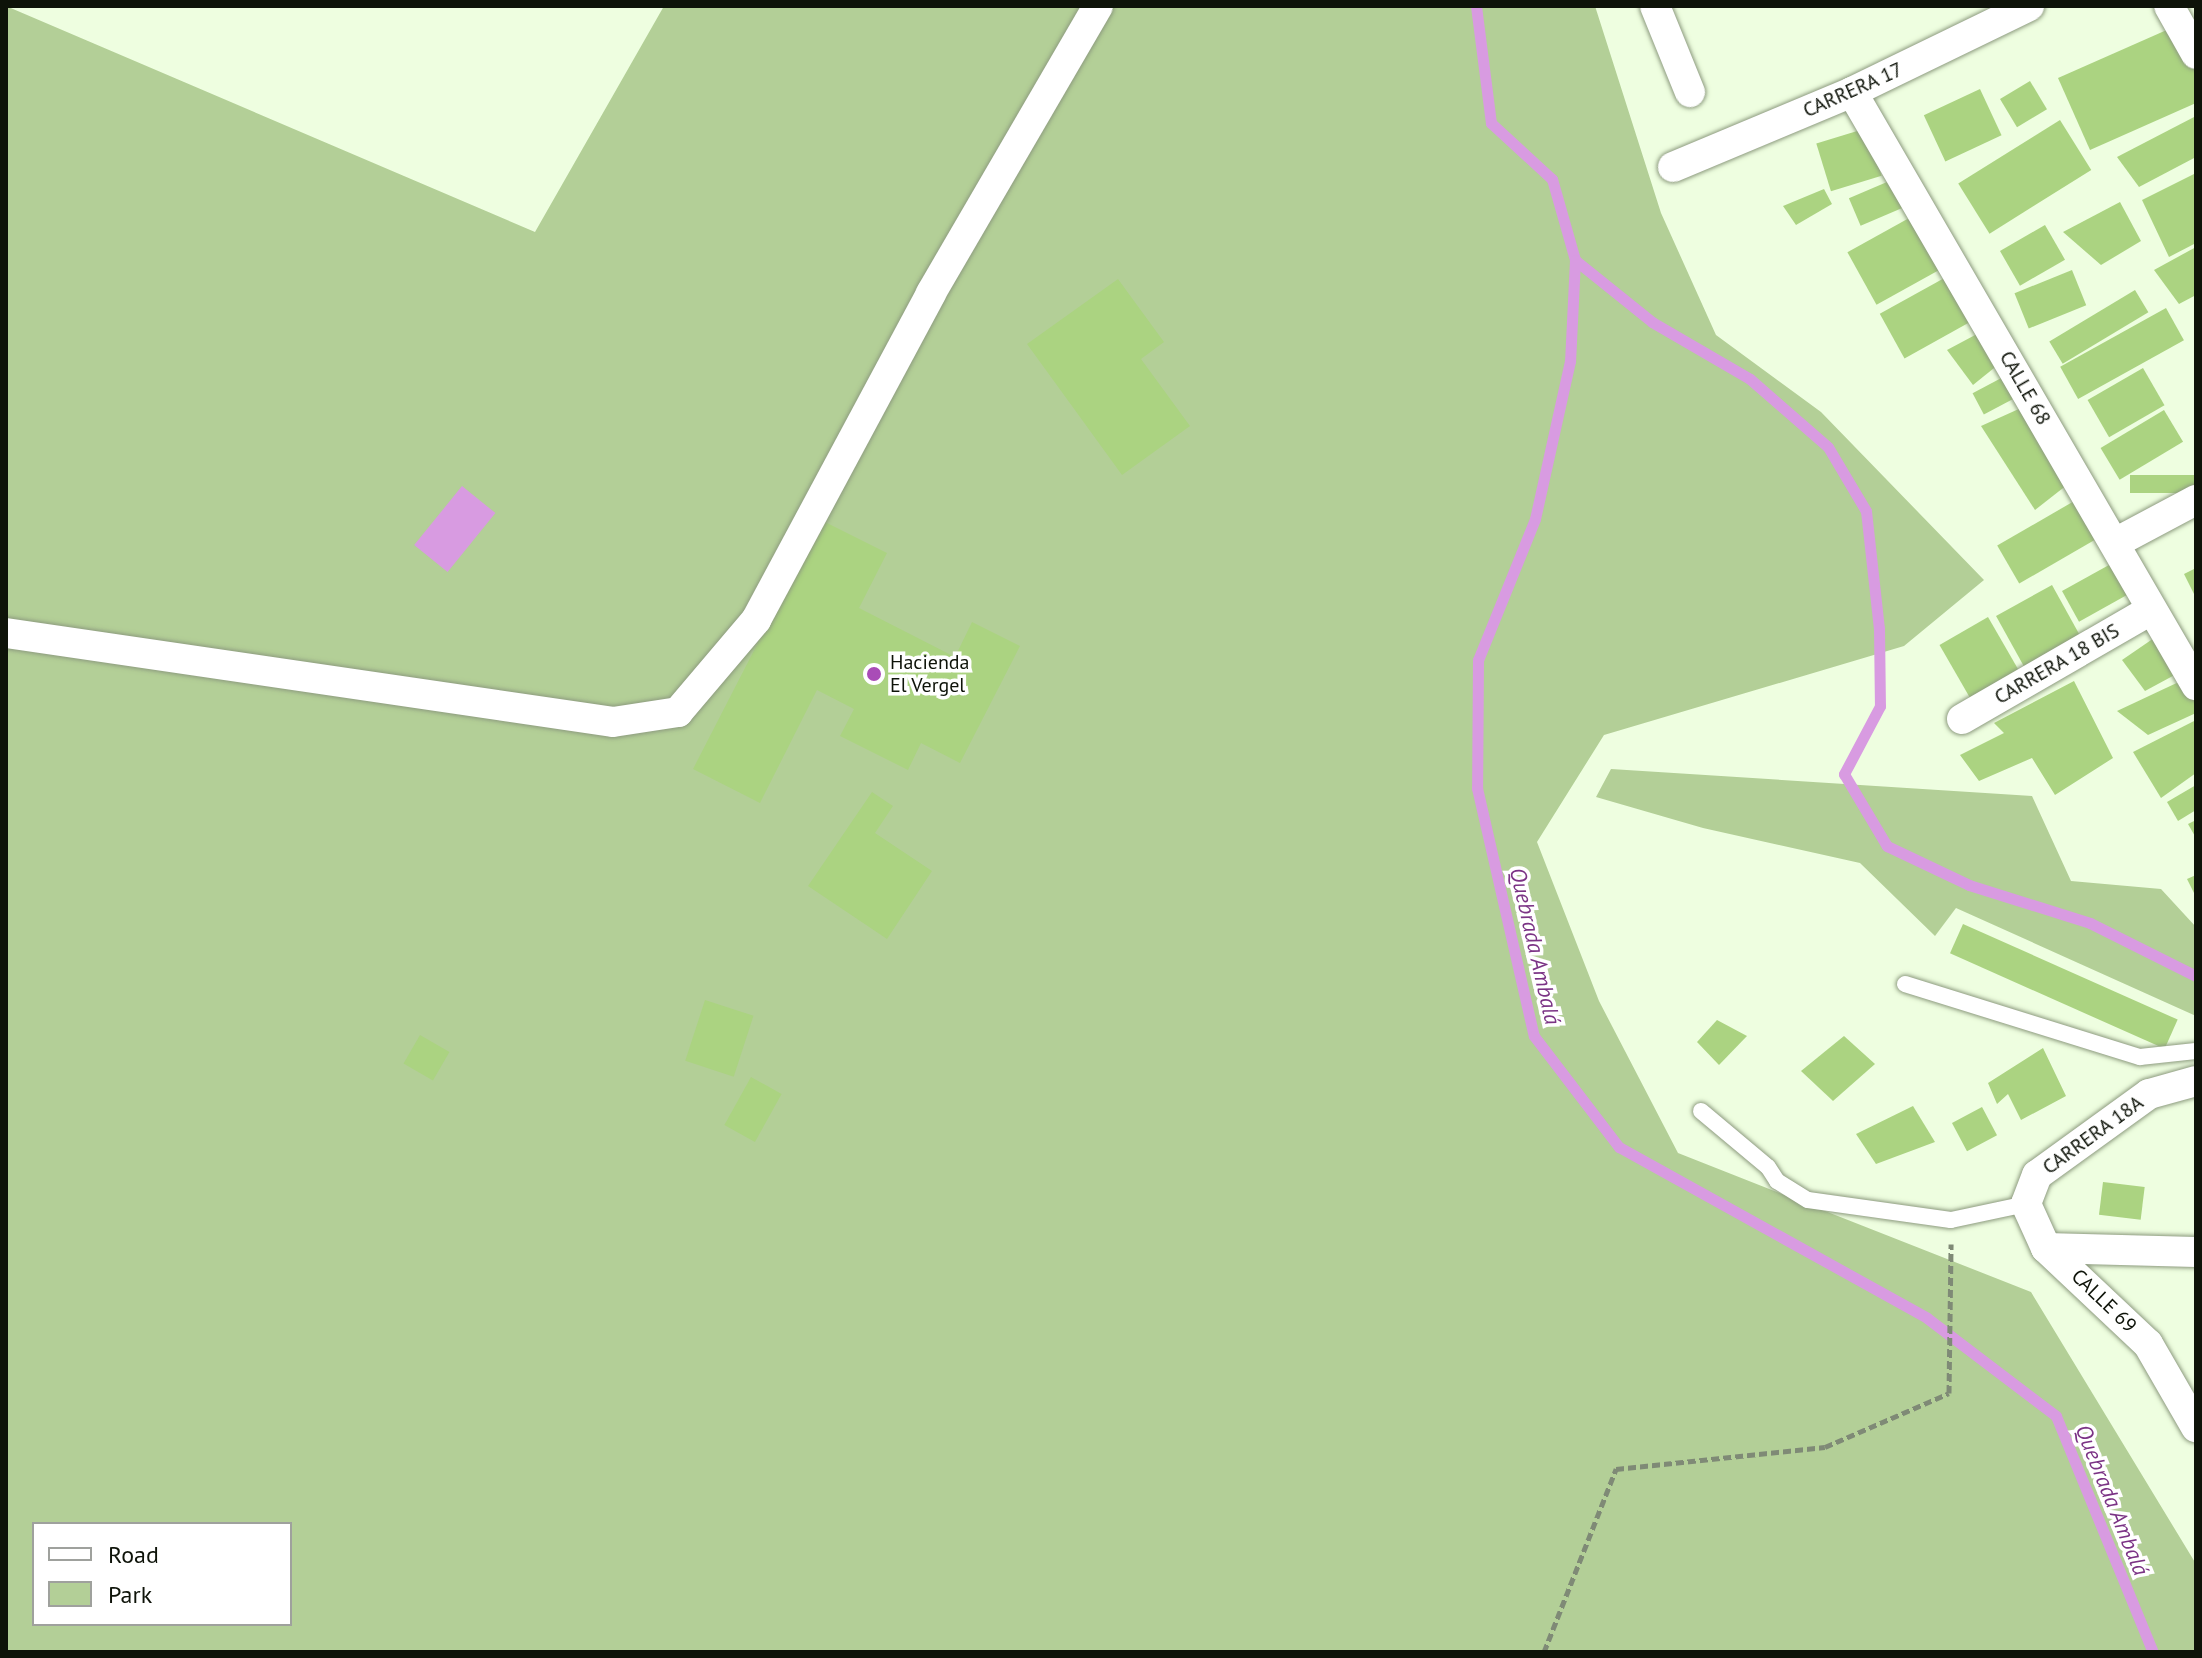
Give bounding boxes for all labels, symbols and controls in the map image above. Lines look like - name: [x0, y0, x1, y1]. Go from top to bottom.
- street label: CARRERA 17: [1799, 57, 1907, 123]
- street label: CALLE 68: [1994, 347, 2056, 429]
- street label: CARRERA 18 BIS: [1990, 618, 2124, 710]
- place label: Hacienda El Vergel: [890, 650, 970, 697]
- marker: Hacienda El Vergel: [865, 665, 883, 683]
- water label: Quebrada Ambalá: [1504, 865, 1566, 1027]
- street label: CARRERA 18A: [2038, 1090, 2148, 1180]
- street label: CALLE 69: [2066, 1264, 2142, 1338]
- water label: Quebrada Ambalá: [2070, 1421, 2154, 1579]
- legend: [32, 1522, 292, 1626]
- text: Road: [108, 1539, 159, 1570]
- text: Park: [108, 1579, 152, 1610]

